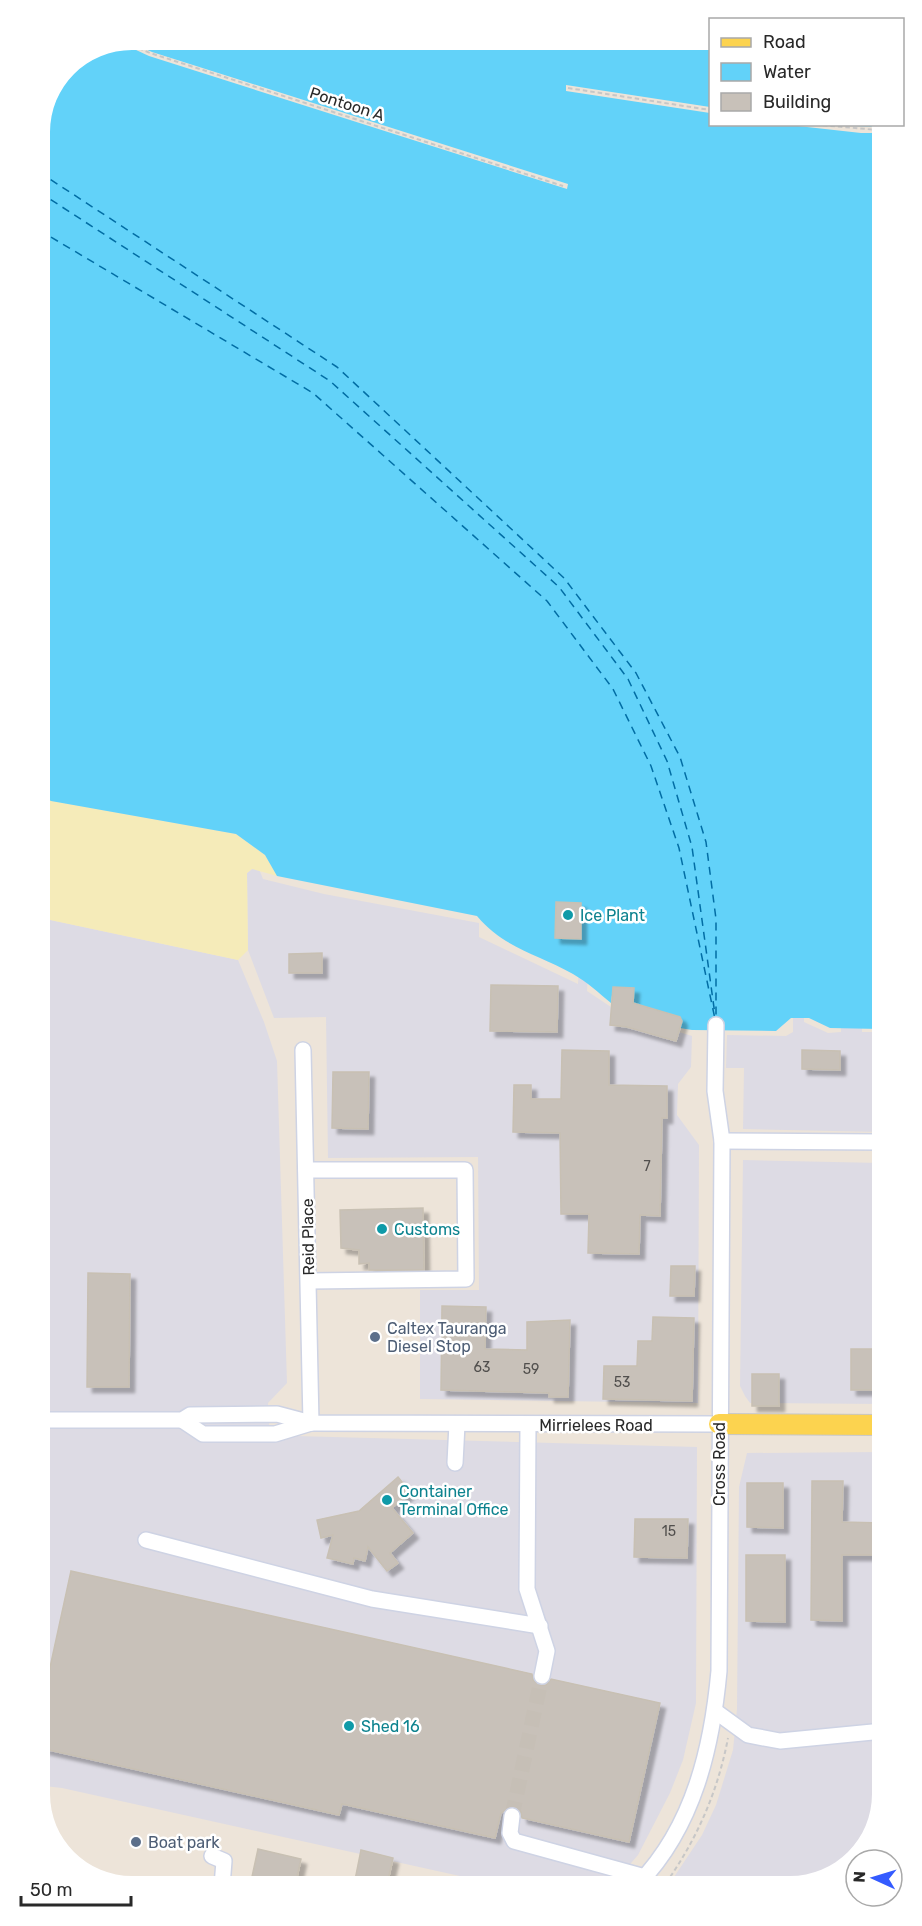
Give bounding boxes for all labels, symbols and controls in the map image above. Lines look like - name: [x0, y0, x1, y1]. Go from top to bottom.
- legend: [709, 18, 904, 126]
- text: Road: [763, 31, 806, 53]
- text: Water: [763, 61, 811, 83]
- street label: Pontoon A: [307, 83, 387, 125]
- text: Building: [763, 91, 831, 113]
- place label: Ice Plant: [580, 906, 645, 925]
- marker: Ice Plant: [561, 908, 575, 922]
- house number: 7: [643, 1158, 651, 1175]
- street label: Reid Place: [298, 1198, 318, 1276]
- place label: Customs: [394, 1220, 460, 1239]
- marker: Customs: [375, 1222, 389, 1236]
- place label: Caltex Tauranga Diesel Stop: [387, 1319, 507, 1356]
- marker: Caltex Tauranga Diesel Stop: [368, 1330, 382, 1344]
- house number: 63: [474, 1359, 490, 1376]
- house number: 59: [523, 1361, 539, 1378]
- house number: 53: [614, 1374, 630, 1391]
- street label: Mirrielees Road: [539, 1416, 653, 1435]
- street label: Cross Road: [710, 1422, 729, 1506]
- place label: Container Terminal Office: [399, 1482, 509, 1519]
- marker: Container Terminal Office: [380, 1493, 394, 1507]
- house number: 15: [662, 1523, 676, 1540]
- place label: Shed 16: [361, 1717, 420, 1736]
- marker: Shed 16: [342, 1719, 356, 1733]
- place label: Boat park: [148, 1833, 220, 1852]
- marker: Boat park: [129, 1835, 143, 1849]
- north arrow: [844, 1848, 904, 1908]
- scale bar: [21, 1869, 130, 1907]
- text: N: [850, 1871, 869, 1883]
- text: 50 m: [30, 1879, 73, 1901]

